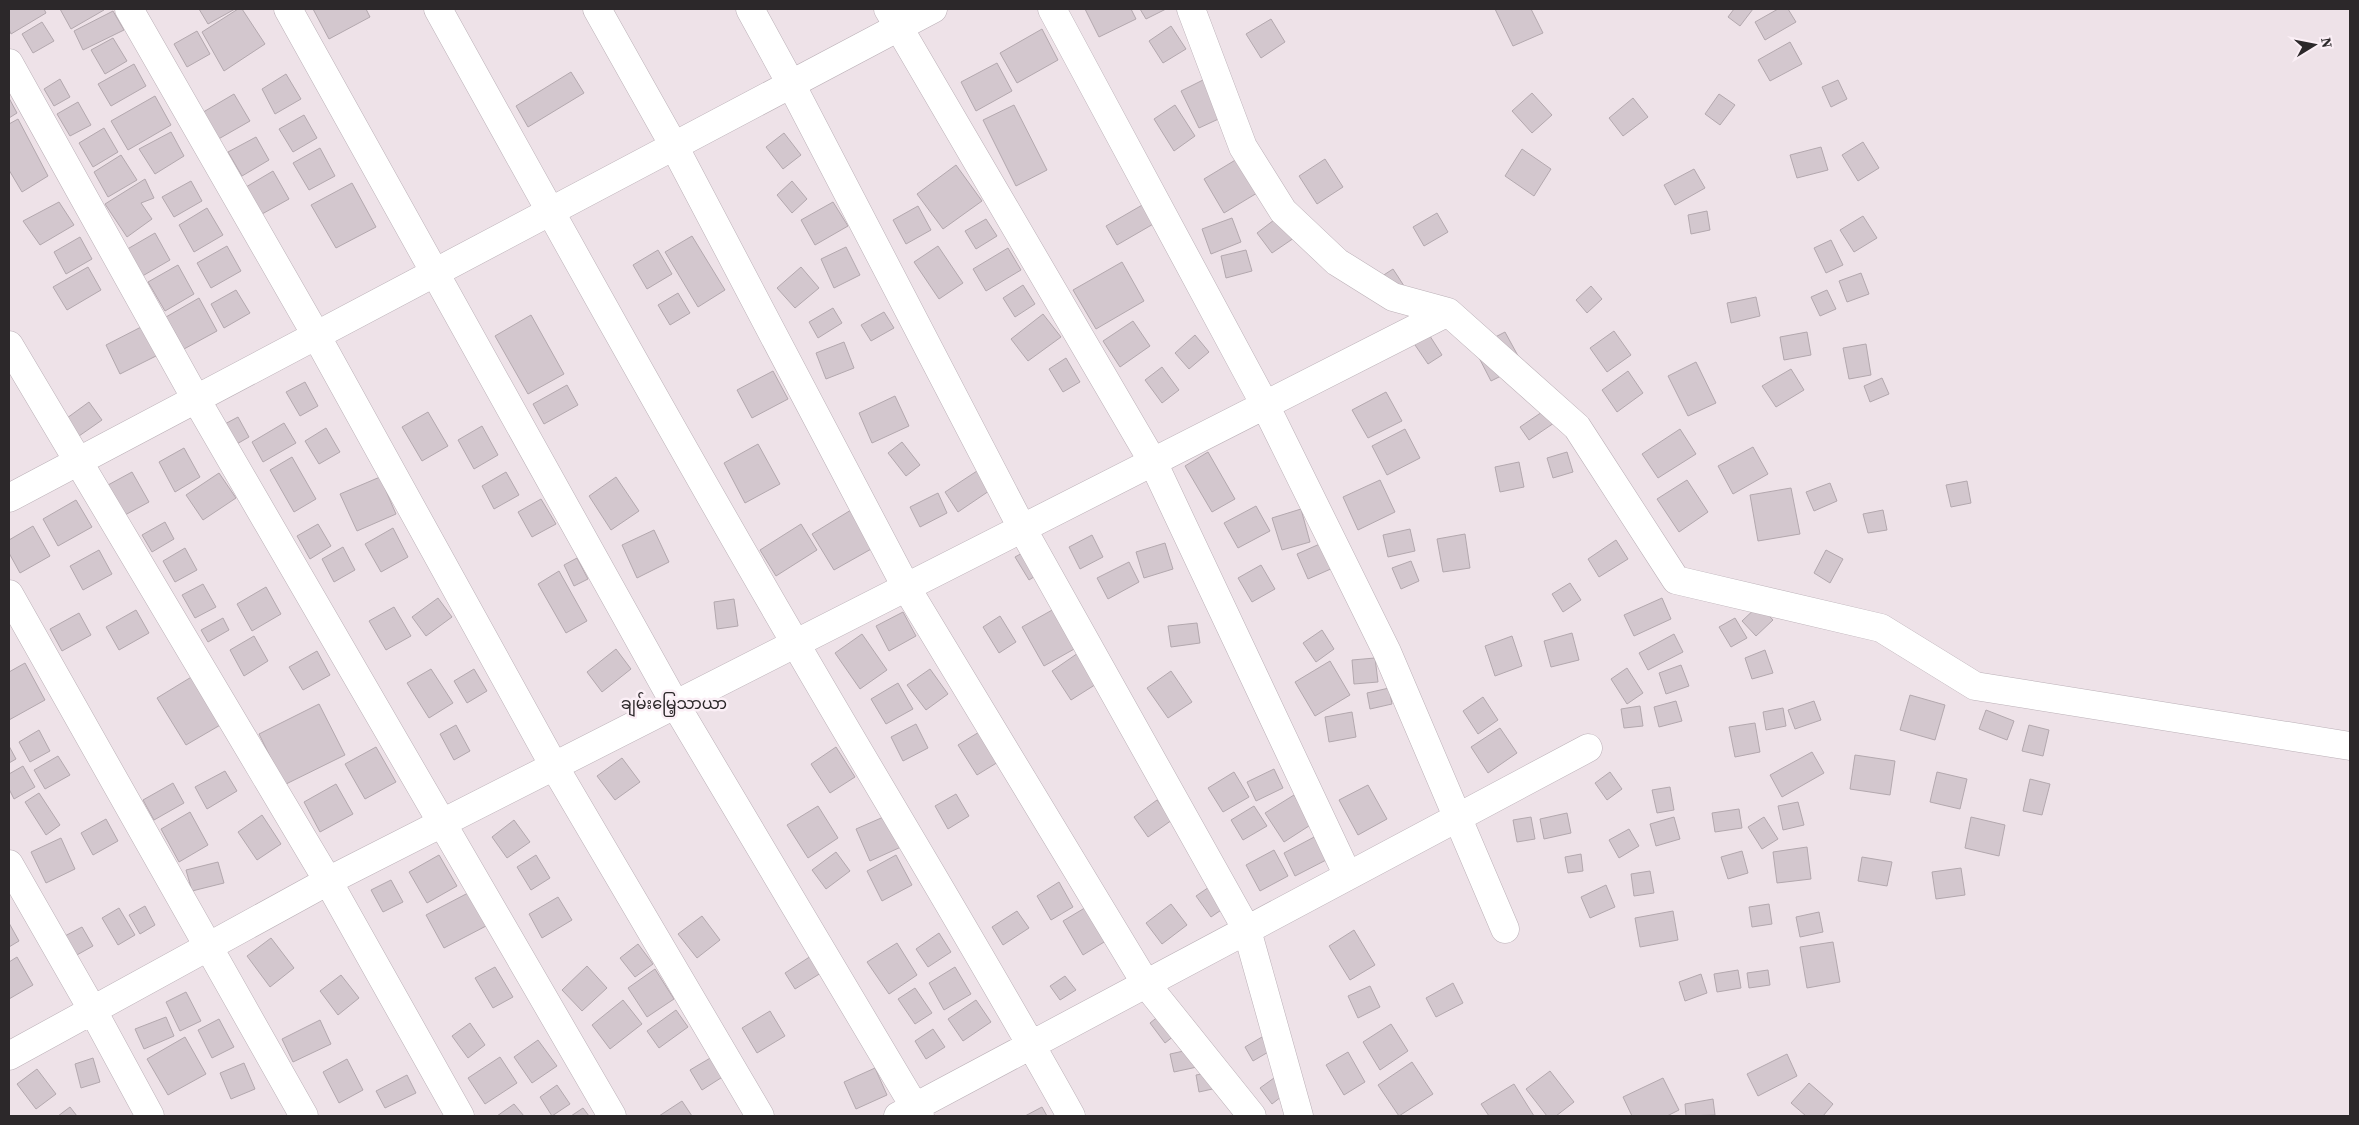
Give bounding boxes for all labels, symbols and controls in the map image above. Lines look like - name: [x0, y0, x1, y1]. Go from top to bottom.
- north arrow: [2289, 20, 2339, 70]
- text: N: [2316, 36, 2338, 50]
- district label: ချမ်းမြေ့သာယာ: [621, 692, 727, 717]

